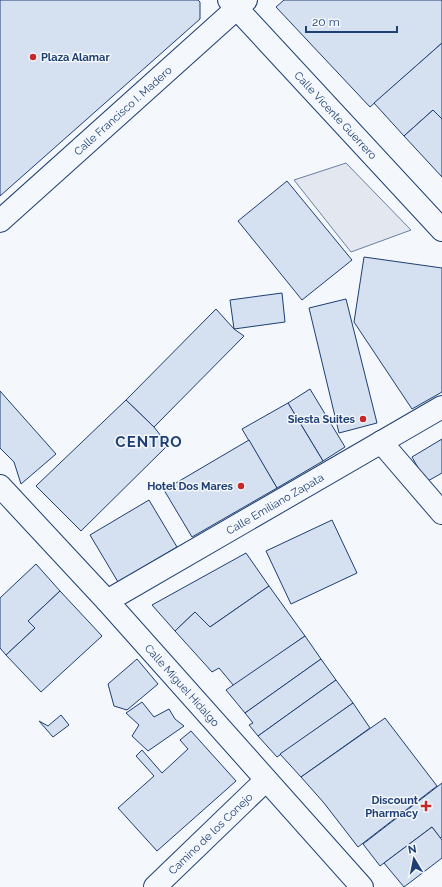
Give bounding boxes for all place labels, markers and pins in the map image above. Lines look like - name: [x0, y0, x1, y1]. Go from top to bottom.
- place label: Plaza Alamar: [41, 51, 110, 64]
- marker: Plaza Alamar: [28, 52, 38, 62]
- place label: Siesta Suites: [288, 413, 356, 426]
- marker: Siesta Suites: [358, 414, 368, 424]
- place label: Hotel Dos Mares: [147, 480, 234, 493]
- marker: Hotel Dos Mares: [236, 481, 246, 491]
- place label: Discount Pharmacy: [365, 794, 419, 820]
- marker: Discount Pharmacy: [421, 801, 431, 811]

